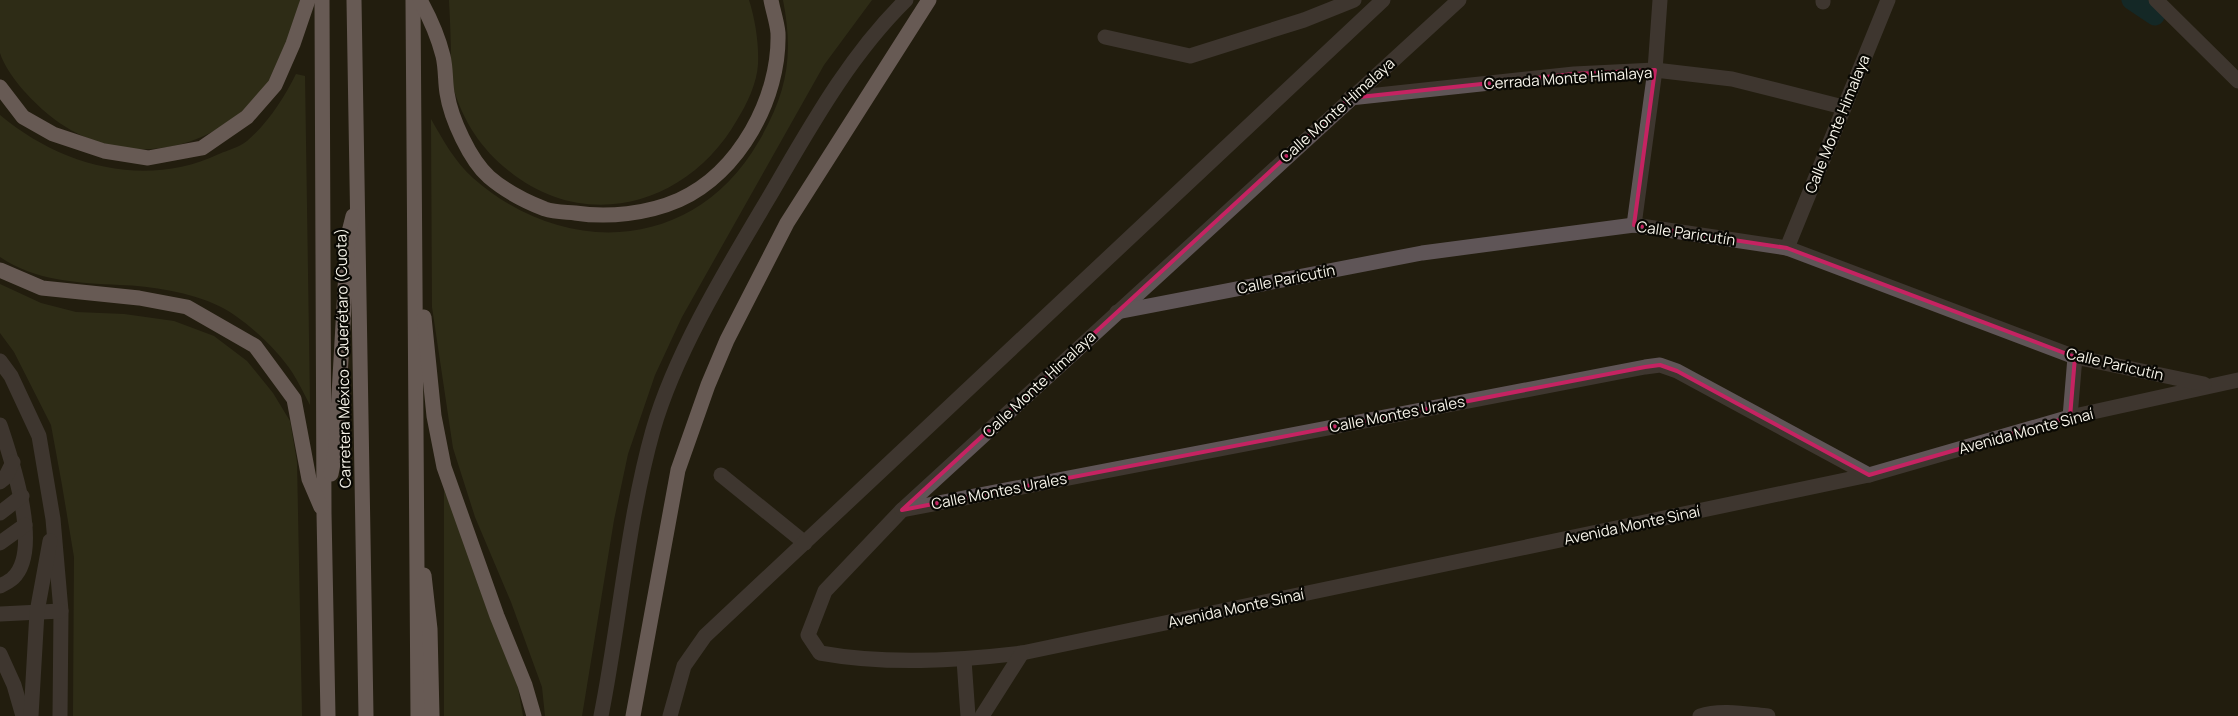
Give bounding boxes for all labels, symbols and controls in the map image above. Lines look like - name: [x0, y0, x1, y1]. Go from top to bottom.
- street label: Calle Monte Himalaya: [1800, 52, 1874, 196]
- street label: Calle Monte Himalaya: [1275, 53, 1399, 167]
- street label: Cerrada Monte Himalaya: [1483, 62, 1653, 94]
- street label: Calle Paricutín: [1635, 216, 1737, 250]
- street label: Carretera México - Querétaro (Cuota): [330, 228, 356, 488]
- street label: Calle Paricutín: [1235, 259, 1337, 299]
- street label: Calle Monte Himalaya: [978, 326, 1100, 442]
- street label: Calle Paricutín: [2064, 343, 2166, 385]
- street label: Calle Montes Urales: [1327, 391, 1467, 437]
- street label: Avenida Monte Sinaí: [1956, 403, 2096, 459]
- street label: Calle Montes Urales: [929, 468, 1069, 514]
- street label: Avenida Monte Sinaí: [1562, 500, 1703, 550]
- street label: Avenida Monte Sinaí: [1166, 583, 1307, 633]

